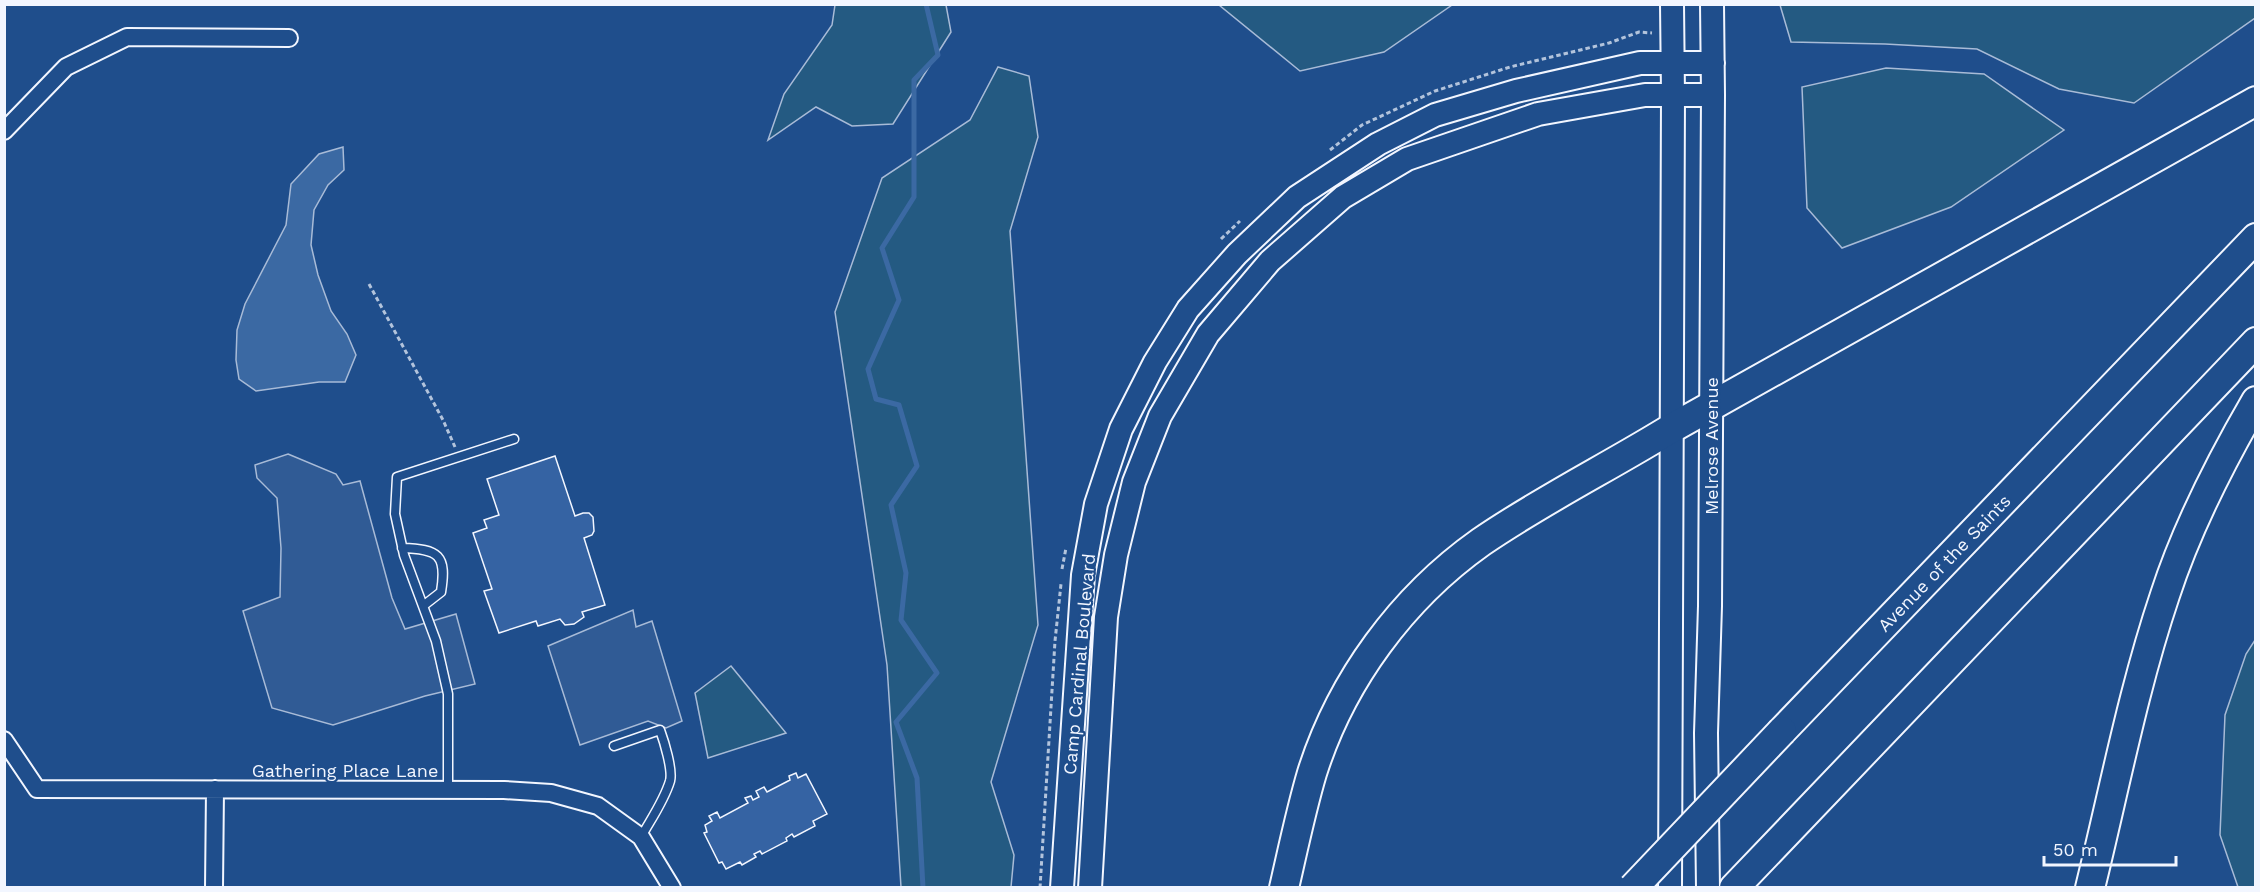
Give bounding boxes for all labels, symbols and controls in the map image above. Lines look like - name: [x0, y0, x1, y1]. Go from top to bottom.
- street label: Melrose Avenue: [1701, 377, 1722, 515]
- street label: Avenue of the Saints: [1873, 490, 2015, 636]
- street label: Camp Cardinal Boulevard: [1059, 552, 1099, 776]
- street label: Gathering Place Lane: [252, 760, 438, 781]
- scale bar: [2044, 829, 2176, 867]
- text: 50 m: [2053, 839, 2098, 860]

